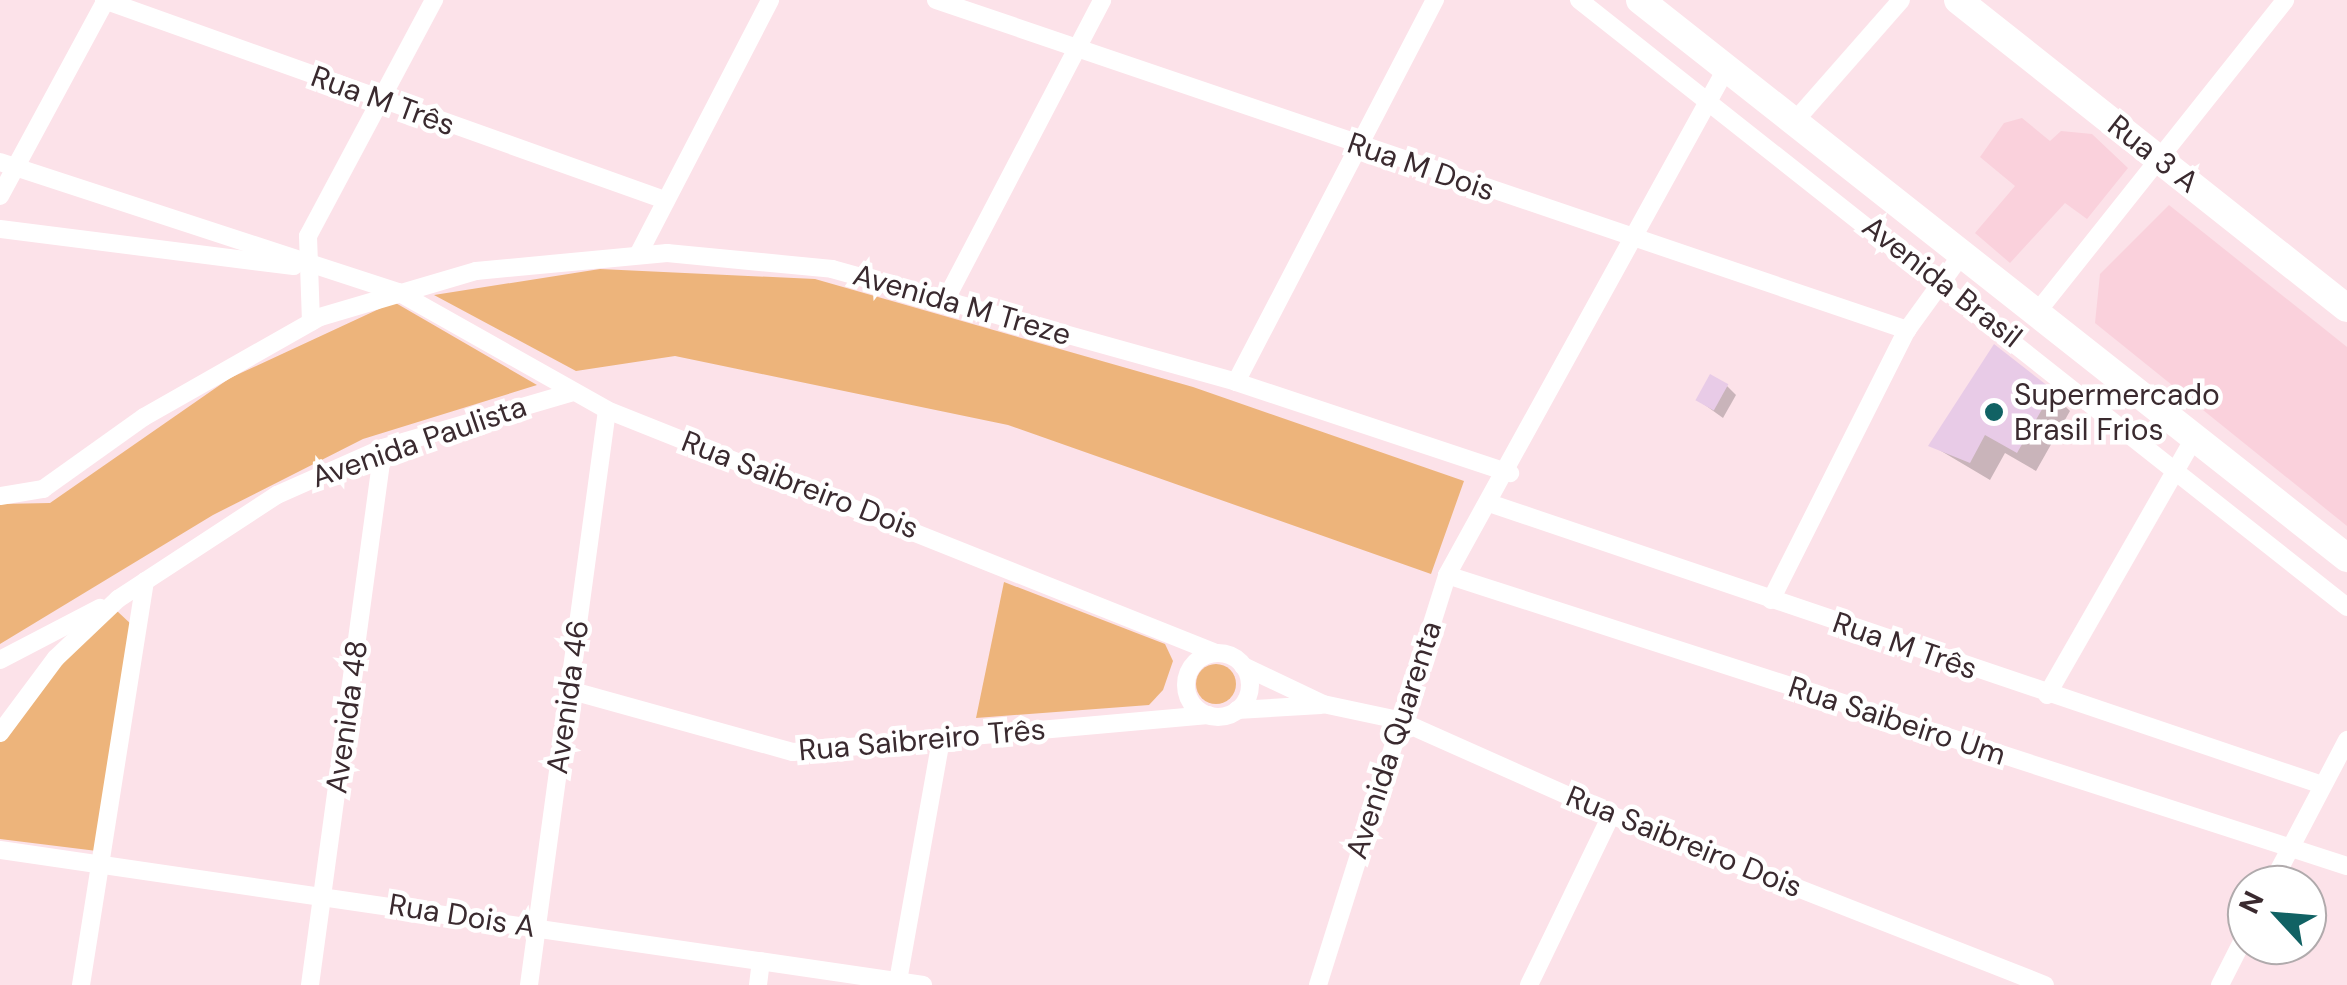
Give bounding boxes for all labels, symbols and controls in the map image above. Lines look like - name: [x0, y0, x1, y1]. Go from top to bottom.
- street label: Rua M Três: [306, 58, 460, 144]
- street label: Rua 3 A: [2101, 108, 2205, 200]
- street label: Rua M Dois: [1343, 125, 1499, 209]
- street label: Avenida Brasil: [1855, 209, 2029, 355]
- street label: Avenida M Treze: [849, 257, 1075, 353]
- place label: Supermercado Brasil Frios: [2014, 377, 2220, 448]
- street label: Avenida Paulista: [307, 388, 531, 496]
- marker: Supermercado Brasil Frios: [1983, 401, 2005, 423]
- street label: Rua Saibreiro Dois: [676, 423, 924, 547]
- street label: Rua M Três: [1828, 605, 1982, 687]
- street label: Avenida Quarenta: [1339, 617, 1449, 863]
- street label: Avenida 46: [539, 618, 597, 776]
- street label: Avenida 48: [318, 638, 376, 796]
- street label: Rua Saibeiro Um: [1784, 669, 2010, 773]
- street label: Rua Saibreiro Três: [797, 711, 1047, 769]
- street label: Rua Saibreiro Dois: [1561, 778, 1807, 906]
- north arrow: [2227, 865, 2327, 965]
- text: N: [2230, 885, 2272, 920]
- street label: Rua Dois A: [386, 887, 538, 945]

